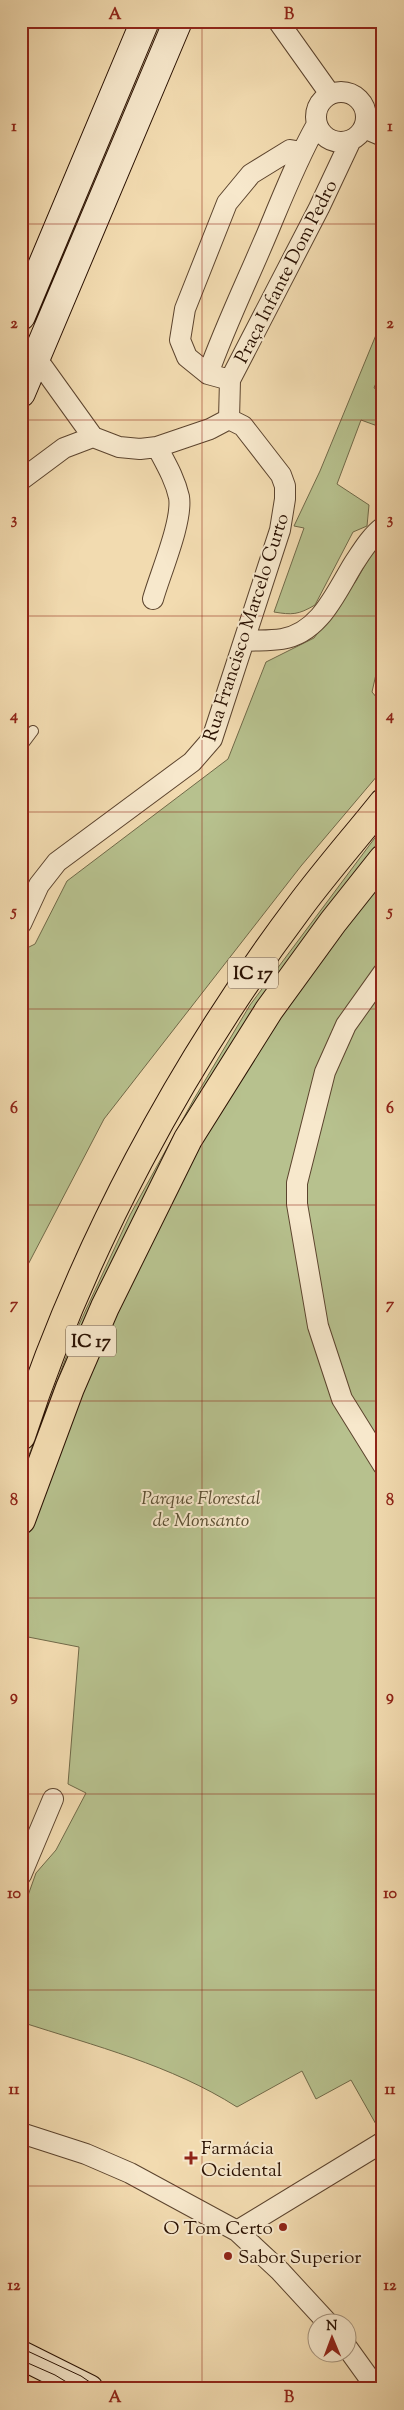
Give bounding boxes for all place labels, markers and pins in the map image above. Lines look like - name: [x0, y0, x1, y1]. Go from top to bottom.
- place label: Farmácia Ocidental: [201, 2136, 282, 2185]
- marker: Farmácia Ocidental: [185, 2152, 197, 2164]
- place label: O Tom Certo: [163, 2216, 273, 2243]
- marker: O Tom Certo: [277, 2221, 289, 2233]
- place label: Sabor Superior: [238, 2245, 361, 2272]
- marker: Sabor Superior: [222, 2250, 234, 2262]

